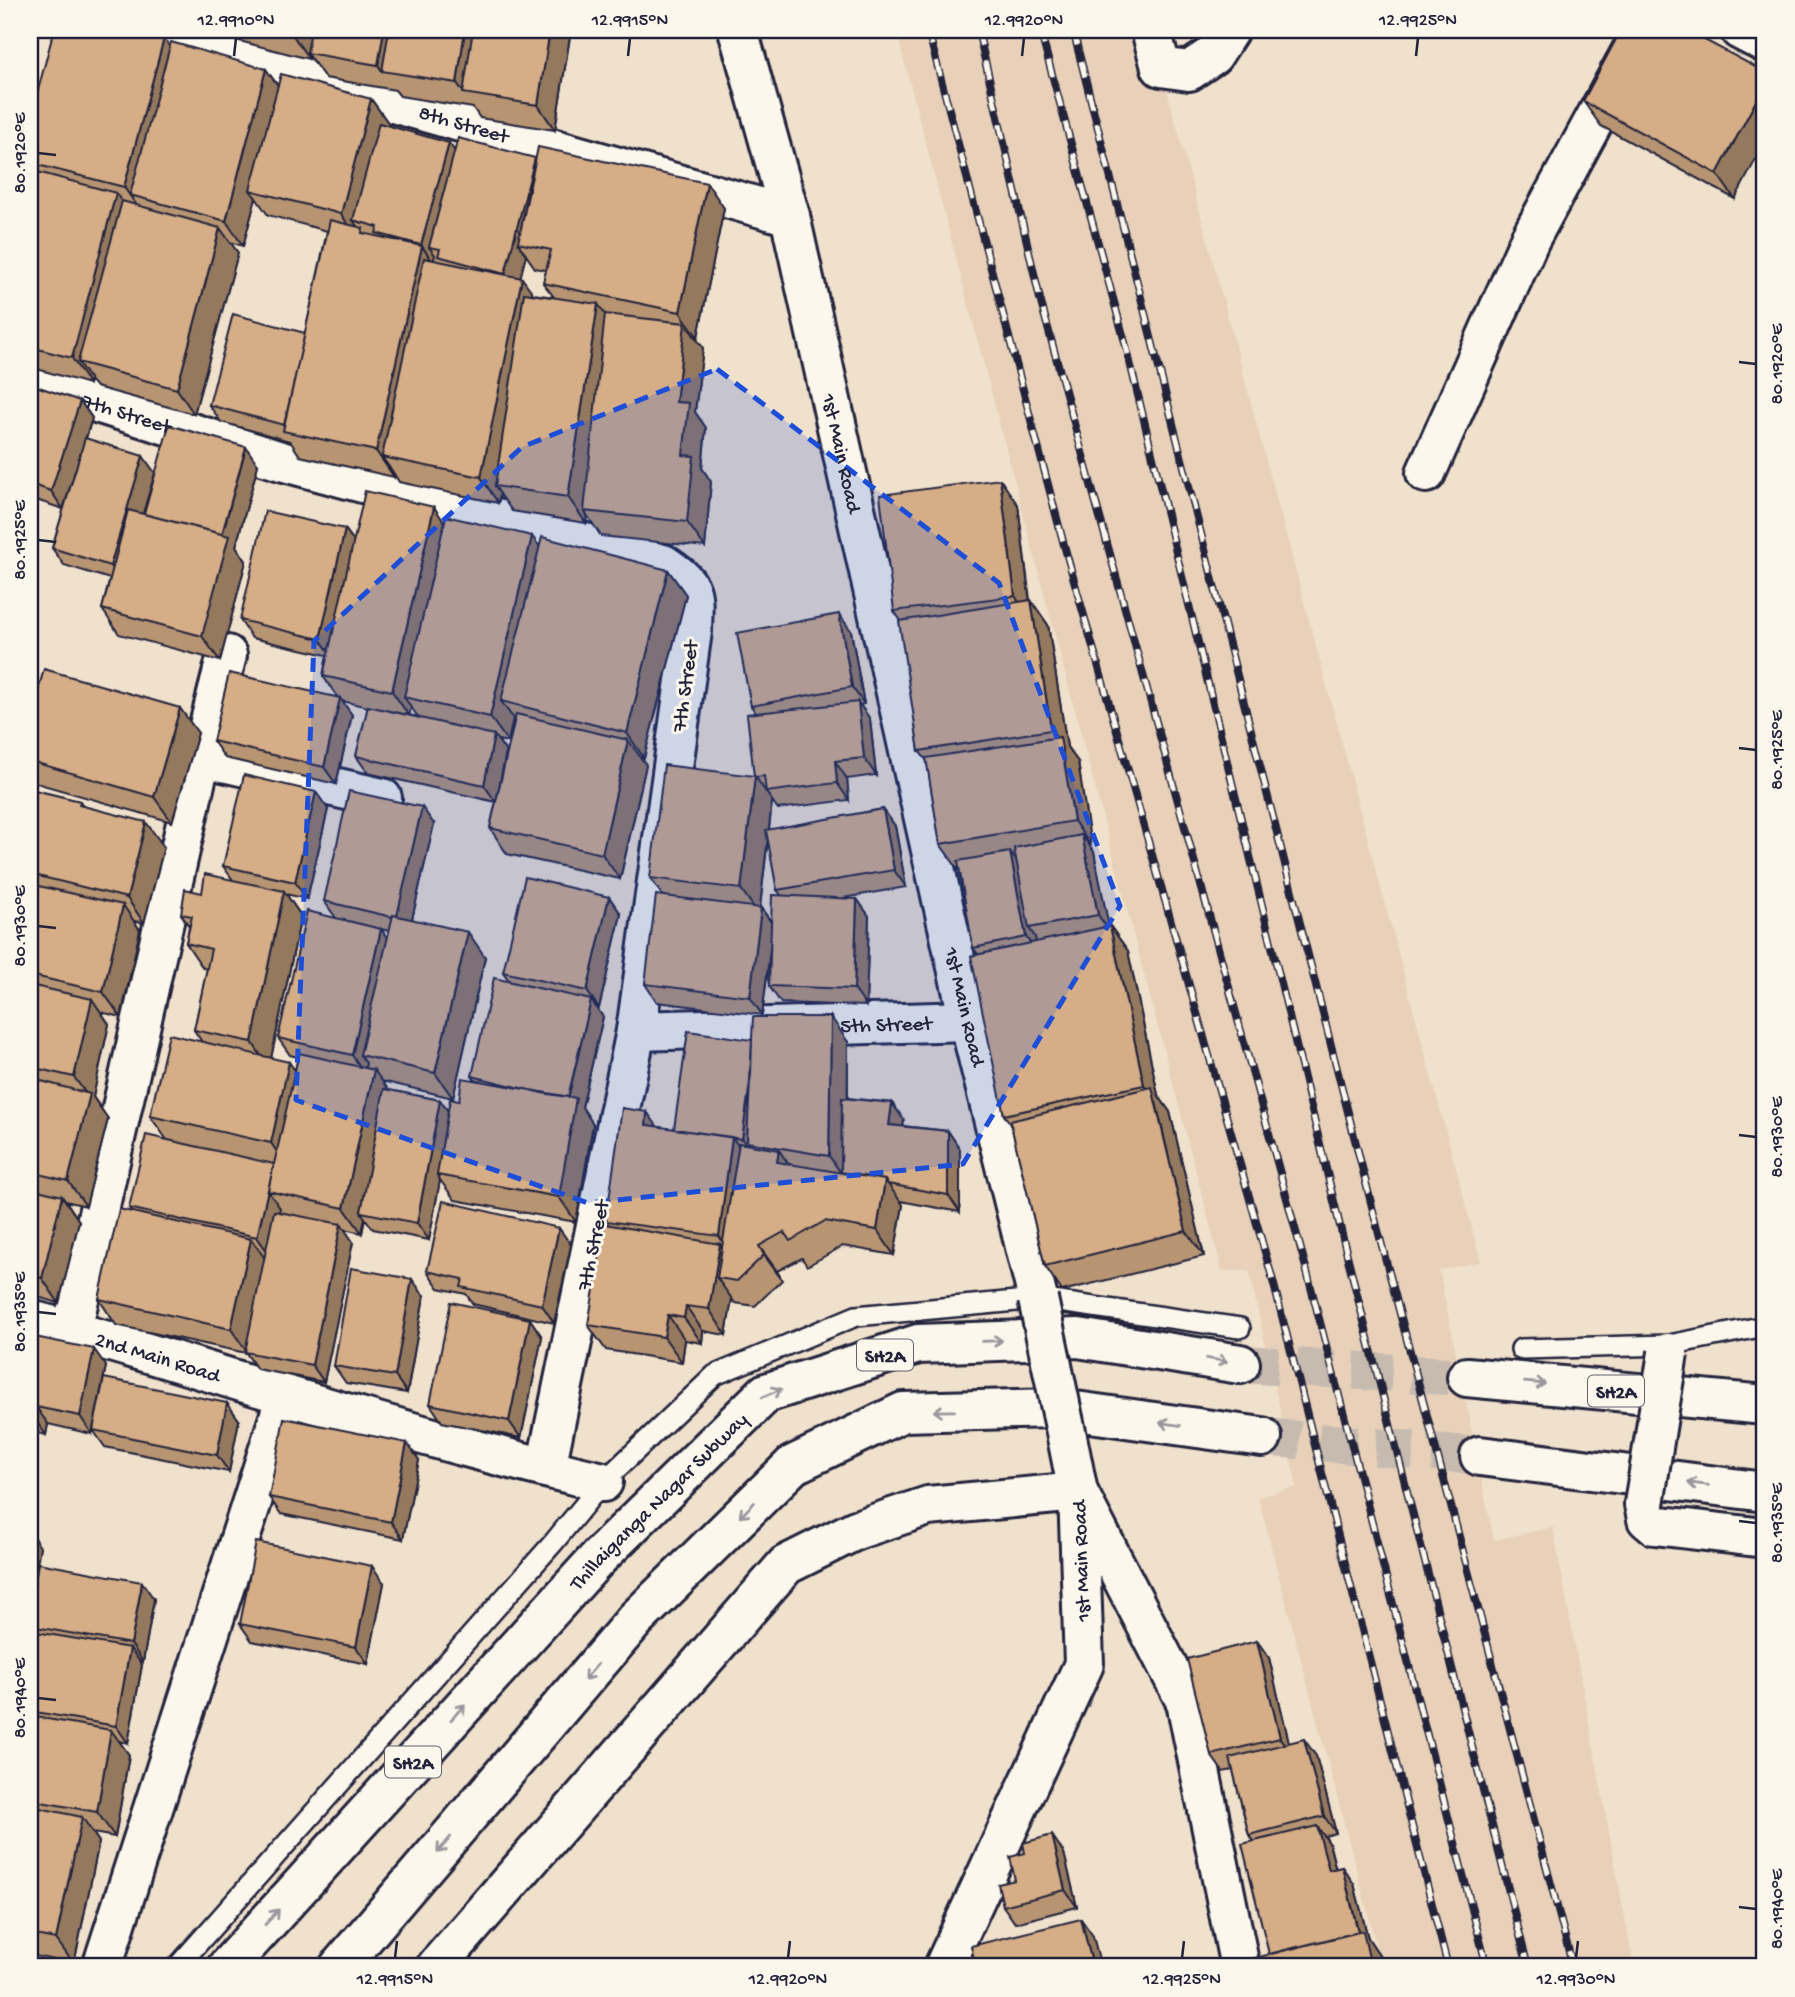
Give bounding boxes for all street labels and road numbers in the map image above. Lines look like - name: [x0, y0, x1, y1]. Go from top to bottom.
- street label: 8th Street: [415, 102, 513, 152]
- street label: 7th Street: [78, 390, 176, 442]
- street label: 1st Main Road: [814, 391, 865, 517]
- street label: 7th Street: [669, 637, 707, 735]
- street label: 1st Main Road: [937, 944, 989, 1071]
- street label: 5th Street: [840, 1013, 935, 1041]
- street label: 7th Street: [573, 1196, 618, 1294]
- street label: 2nd Main Road: [92, 1329, 224, 1391]
- road number: SH2A: [857, 1340, 913, 1371]
- road number: SH2A: [1588, 1376, 1644, 1406]
- street label: Thillaiganga Nagar Subway: [565, 1409, 755, 1598]
- street label: 1st Main Road: [1069, 1498, 1098, 1623]
- road number: SH2A: [385, 1746, 441, 1778]

